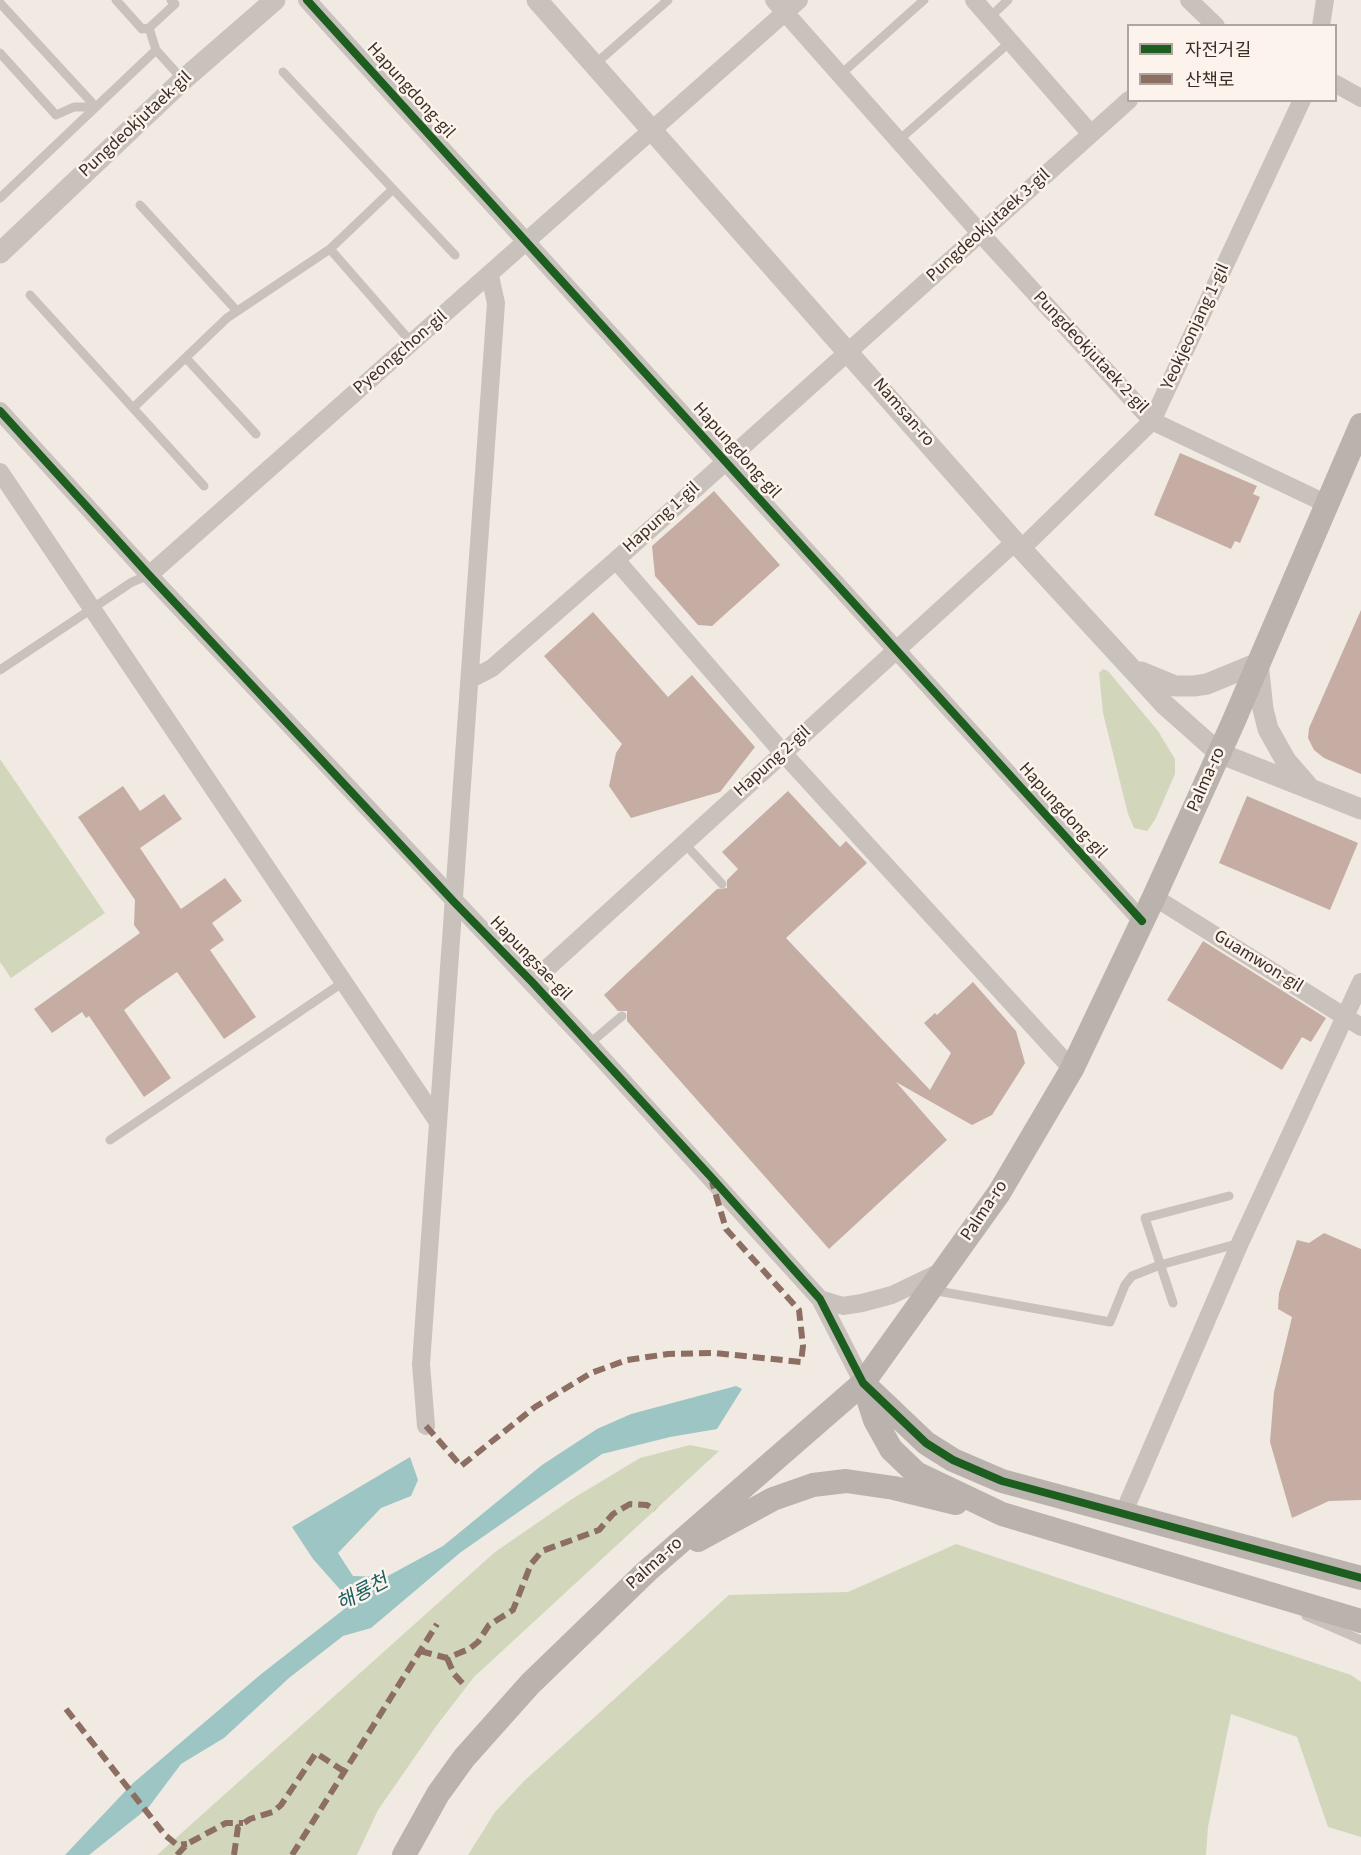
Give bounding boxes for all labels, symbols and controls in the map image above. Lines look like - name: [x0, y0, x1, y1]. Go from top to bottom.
- legend: [1127, 24, 1337, 102]
- text: 자전거길: [1185, 38, 1251, 63]
- street label: Hapungdong-gil: [361, 39, 459, 143]
- street label: Pungdeokjutaek-gil: [75, 67, 197, 183]
- text: 산책로: [1185, 68, 1235, 93]
- street label: Pungdeokjutaek 3-gil: [923, 165, 1055, 287]
- street label: Yeokjeonjang 1-gil: [1157, 260, 1235, 394]
- street label: Pungdeokjutaek 2-gil: [1028, 287, 1152, 419]
- street label: Pyeongchon-gil: [350, 306, 452, 400]
- street label: Namsan-ro: [867, 374, 939, 452]
- street label: Hapungdong-gil: [687, 399, 785, 503]
- street label: Hapung 1-gil: [619, 478, 705, 558]
- street label: Hapung 2-gil: [730, 722, 816, 802]
- street label: Palma-ro: [1183, 744, 1231, 816]
- street label: Hapungdong-gil: [1013, 759, 1111, 863]
- street label: Hapungsae-gil: [484, 912, 576, 1006]
- street label: Guamwon-gil: [1209, 926, 1307, 998]
- street label: Palma-ro: [957, 1177, 1013, 1245]
- street label: Palma-ro: [622, 1533, 688, 1595]
- water label: 해룡천: [333, 1570, 393, 1618]

